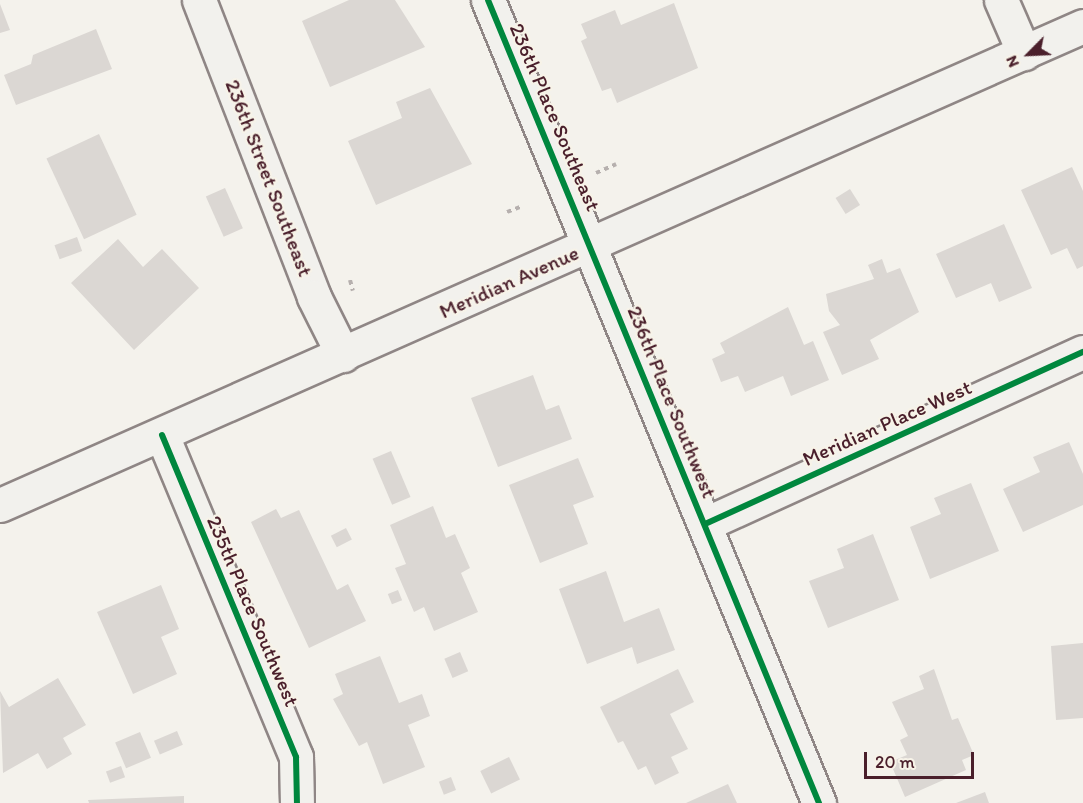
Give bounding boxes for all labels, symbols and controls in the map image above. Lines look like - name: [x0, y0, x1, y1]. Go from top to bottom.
- street label: 236th Place Southeast: [504, 20, 606, 214]
- north arrow: [999, 24, 1059, 84]
- text: N: [1001, 53, 1023, 70]
- street label: 236th Street Southeast: [220, 76, 318, 280]
- street label: Meridian Avenue: [435, 240, 583, 324]
- street label: 236th Place Southwest: [622, 303, 722, 501]
- street label: Meridian Place West: [799, 374, 975, 472]
- street label: 235th Place Southwest: [201, 512, 305, 710]
- scale bar: [867, 740, 976, 778]
- text: 20 m: [875, 751, 915, 773]

